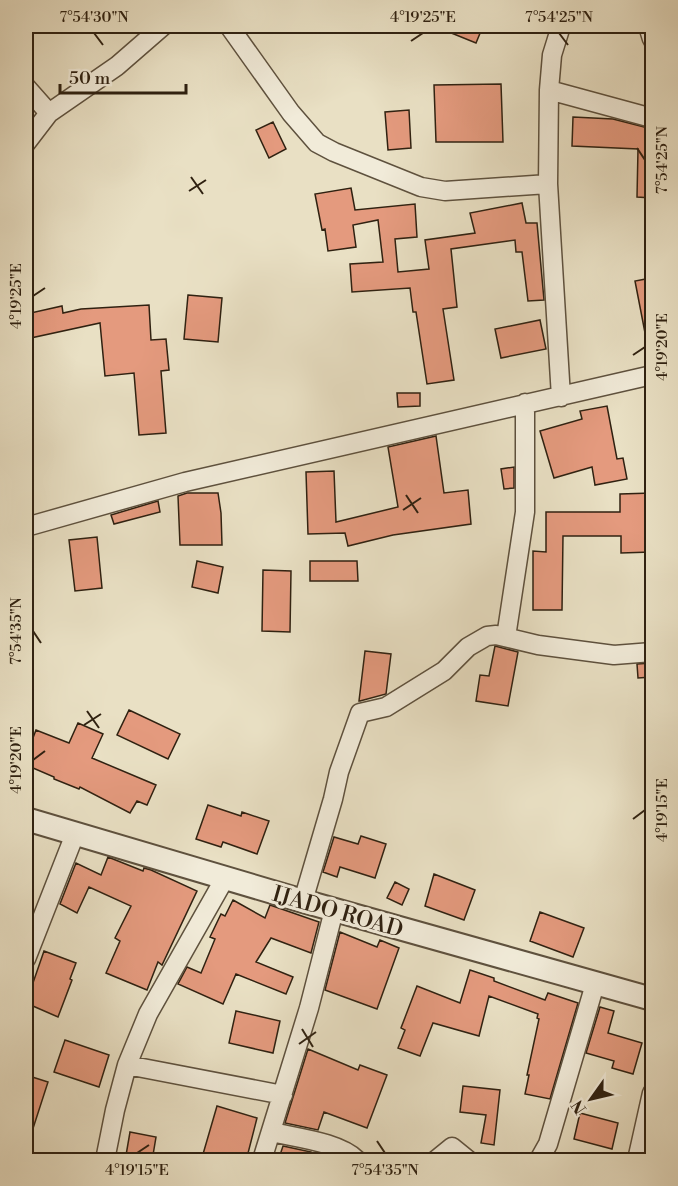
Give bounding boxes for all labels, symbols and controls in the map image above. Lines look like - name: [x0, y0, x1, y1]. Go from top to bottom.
- text: 7°54'30"N: [59, 8, 129, 27]
- text: 4°19'25"E: [390, 8, 456, 27]
- text: 7°54'25"N: [525, 8, 593, 27]
- scale bar: [60, 57, 186, 95]
- text: 50 m: [69, 67, 111, 90]
- text: 7°54'25"N: [653, 126, 672, 194]
- text: 4°19'25"E: [7, 263, 26, 329]
- text: 4°19'20"E: [653, 313, 672, 381]
- text: 7°54'35"N: [7, 597, 26, 665]
- text: 4°19'20"E: [7, 726, 26, 794]
- text: 4°19'15"E: [653, 778, 672, 842]
- street label: IJADO ROAD: [269, 881, 406, 944]
- north arrow: [561, 1069, 621, 1129]
- text: N: [567, 1096, 591, 1118]
- text: 4°19'15"E: [105, 1161, 169, 1180]
- text: 7°54'35"N: [351, 1161, 419, 1180]

